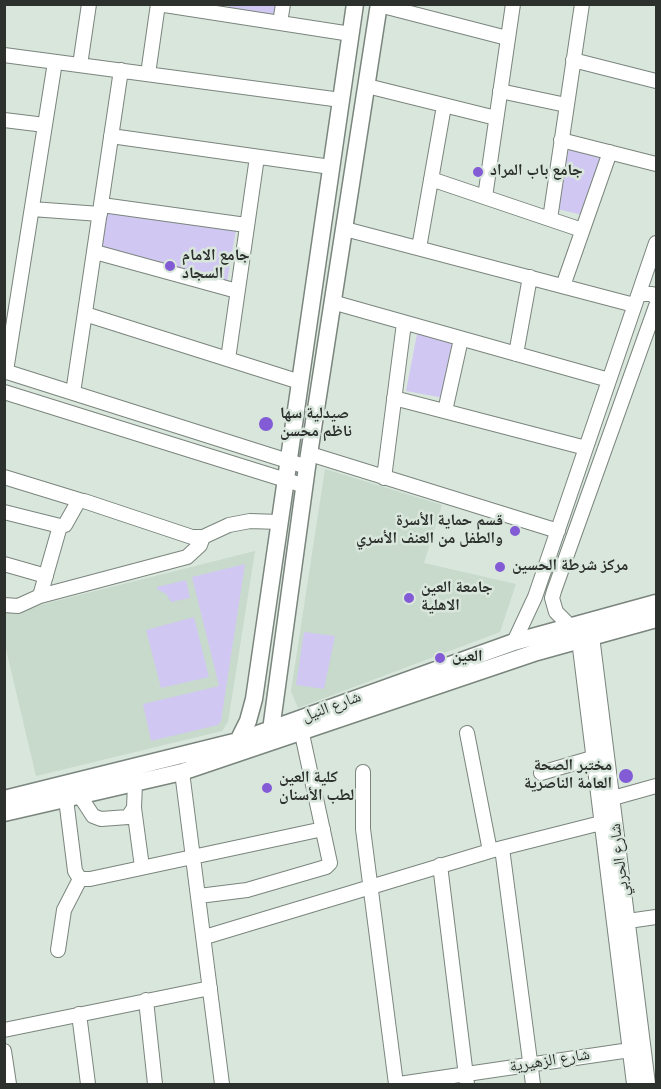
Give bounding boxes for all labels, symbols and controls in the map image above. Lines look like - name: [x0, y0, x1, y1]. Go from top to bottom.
- place label: جامع باب المراد: [490, 162, 583, 182]
- marker: جامع باب المراد: [471, 165, 485, 179]
- place label: جامع الامام السجاد: [182, 247, 250, 285]
- marker: جامع الامام السجاد: [163, 259, 177, 273]
- place label: صيدلية سها ناظم محسن: [280, 405, 352, 443]
- marker: صيدلية سها ناظم محسن: [257, 415, 275, 433]
- place label: قسم حماية الأسرة والطفل من العنف الأسري: [356, 512, 503, 550]
- marker: قسم حماية الأسرة والطفل من العنف الأسري: [508, 524, 522, 538]
- place label: مركز شرطة الحسين: [512, 557, 628, 577]
- marker: مركز شرطة الحسين: [493, 560, 507, 574]
- place label: جامعة العين الاهلية: [421, 579, 493, 617]
- marker: جامعة العين الاهلية: [402, 591, 416, 605]
- place label: العين: [452, 648, 483, 668]
- marker: العين: [433, 651, 447, 665]
- street label: شارع النيل: [300, 689, 364, 727]
- place label: مختبر الصحة العامة الناصرية: [524, 757, 612, 795]
- marker: مختبر الصحة العامة الناصرية: [617, 767, 635, 785]
- place label: كلية العين لطب الأسنان: [279, 769, 354, 807]
- marker: كلية العين لطب الأسنان: [260, 781, 274, 795]
- street label: شارع الحربي: [607, 822, 635, 898]
- street label: شارع الزهيرية: [509, 1046, 591, 1078]

